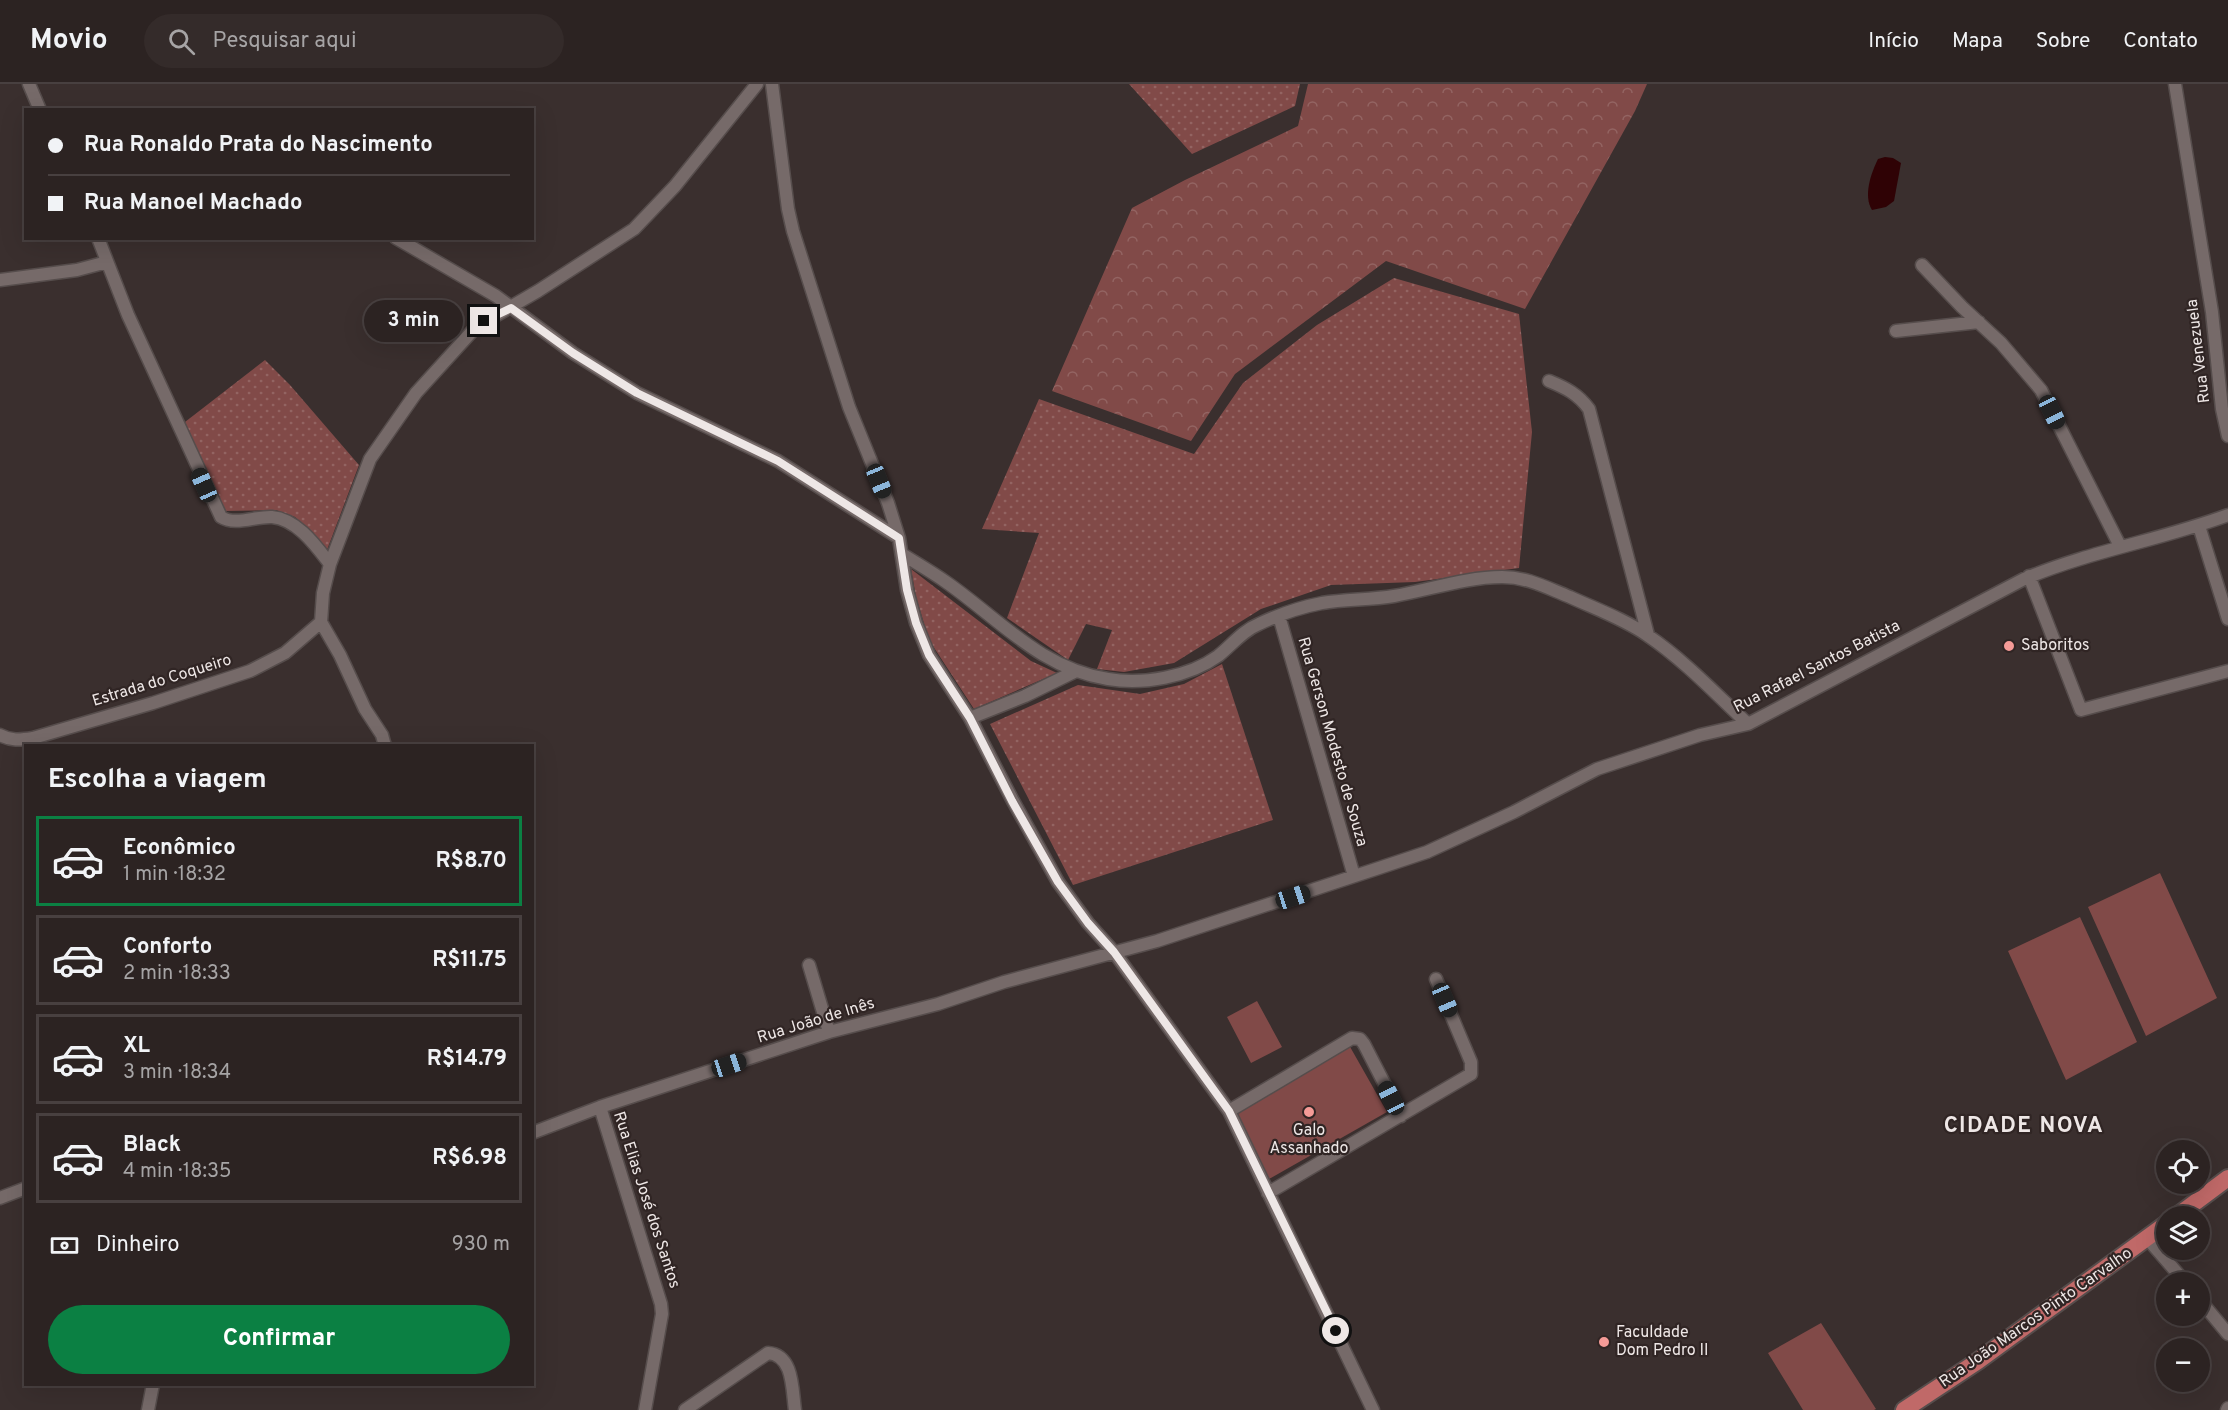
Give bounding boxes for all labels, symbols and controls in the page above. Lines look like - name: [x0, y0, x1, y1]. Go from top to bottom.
- search box: [144, 14, 564, 68]
- text: Movio: [30, 23, 108, 59]
- icon: search: [165, 25, 198, 58]
- text: Pesquisar aqui: [213, 28, 357, 55]
- text: Início: [1868, 28, 1919, 55]
- text: Mapa: [1952, 28, 2003, 55]
- text: Sobre: [2036, 28, 2090, 55]
- text: Contato: [2123, 28, 2198, 55]
- text: Rua Ronaldo Prata do Nascimento: [84, 132, 433, 159]
- text: Rua Manoel Machado: [84, 190, 302, 217]
- street label: Rua Venezuela: [2183, 298, 2215, 404]
- callout: 3 min: [364, 300, 463, 342]
- route end: [470, 307, 497, 334]
- text: 3 min: [387, 308, 440, 334]
- car: [2036, 392, 2068, 432]
- car: [864, 461, 894, 501]
- car: [188, 465, 220, 505]
- street label: Rua Rafael Santos Batista: [1730, 616, 1904, 718]
- street label: Rua Gerson Modesto de Souza: [1292, 635, 1372, 849]
- place label: Saboritos: [2021, 636, 2089, 656]
- marker: Saboritos: [2002, 639, 2016, 653]
- street label: Estrada do Coqueiro: [90, 650, 234, 712]
- text: Escolha a viagem: [48, 763, 267, 797]
- icon: car: [51, 834, 105, 888]
- text: Econômico: [123, 835, 236, 862]
- text: R$8.70: [435, 848, 507, 875]
- text: 1 min · 18:32: [123, 862, 226, 888]
- car: [1273, 883, 1313, 911]
- icon: car: [51, 933, 105, 987]
- text: Conforto: [123, 934, 212, 961]
- text: R$11.75: [432, 947, 507, 974]
- text: 2 min · 18:33: [123, 961, 231, 987]
- car: [1430, 980, 1460, 1020]
- street label: Rua João de Inês: [755, 994, 877, 1048]
- icon: car: [51, 1032, 105, 1086]
- text: XL: [123, 1033, 150, 1060]
- text: R$14.79: [427, 1046, 507, 1073]
- car: [709, 1051, 749, 1079]
- text: 3 min · 18:34: [123, 1060, 231, 1086]
- car: [1375, 1078, 1407, 1118]
- marker: Galo Assanhado: [1302, 1105, 1316, 1119]
- street label: Rua Elias José dos Santos: [608, 1109, 684, 1291]
- district label: CIDADE NOVA: [1944, 1113, 2104, 1140]
- place label: Galo Assanhado: [1270, 1121, 1349, 1159]
- icon: car: [51, 1131, 105, 1185]
- text: Black: [123, 1132, 181, 1159]
- map controls: [2156, 1140, 2210, 1392]
- button: locate: [2156, 1140, 2210, 1194]
- text: R$6.98: [432, 1145, 507, 1172]
- text: 4 min · 18:35: [123, 1159, 231, 1185]
- button: layers: [2156, 1206, 2210, 1260]
- icon: cash: [48, 1229, 81, 1262]
- text: Dinheiro: [96, 1232, 179, 1259]
- text: 930 m: [452, 1232, 510, 1258]
- street label: Rua João Marcos Pinto Carvalho: [1936, 1244, 2136, 1392]
- button: +: [2156, 1272, 2210, 1326]
- button: Confirmar: [48, 1305, 510, 1374]
- route start: [1322, 1317, 1349, 1344]
- place label: Faculdade Dom Pedro II: [1616, 1323, 1708, 1361]
- marker: Faculdade Dom Pedro II: [1597, 1335, 1611, 1349]
- button: −: [2156, 1338, 2210, 1392]

